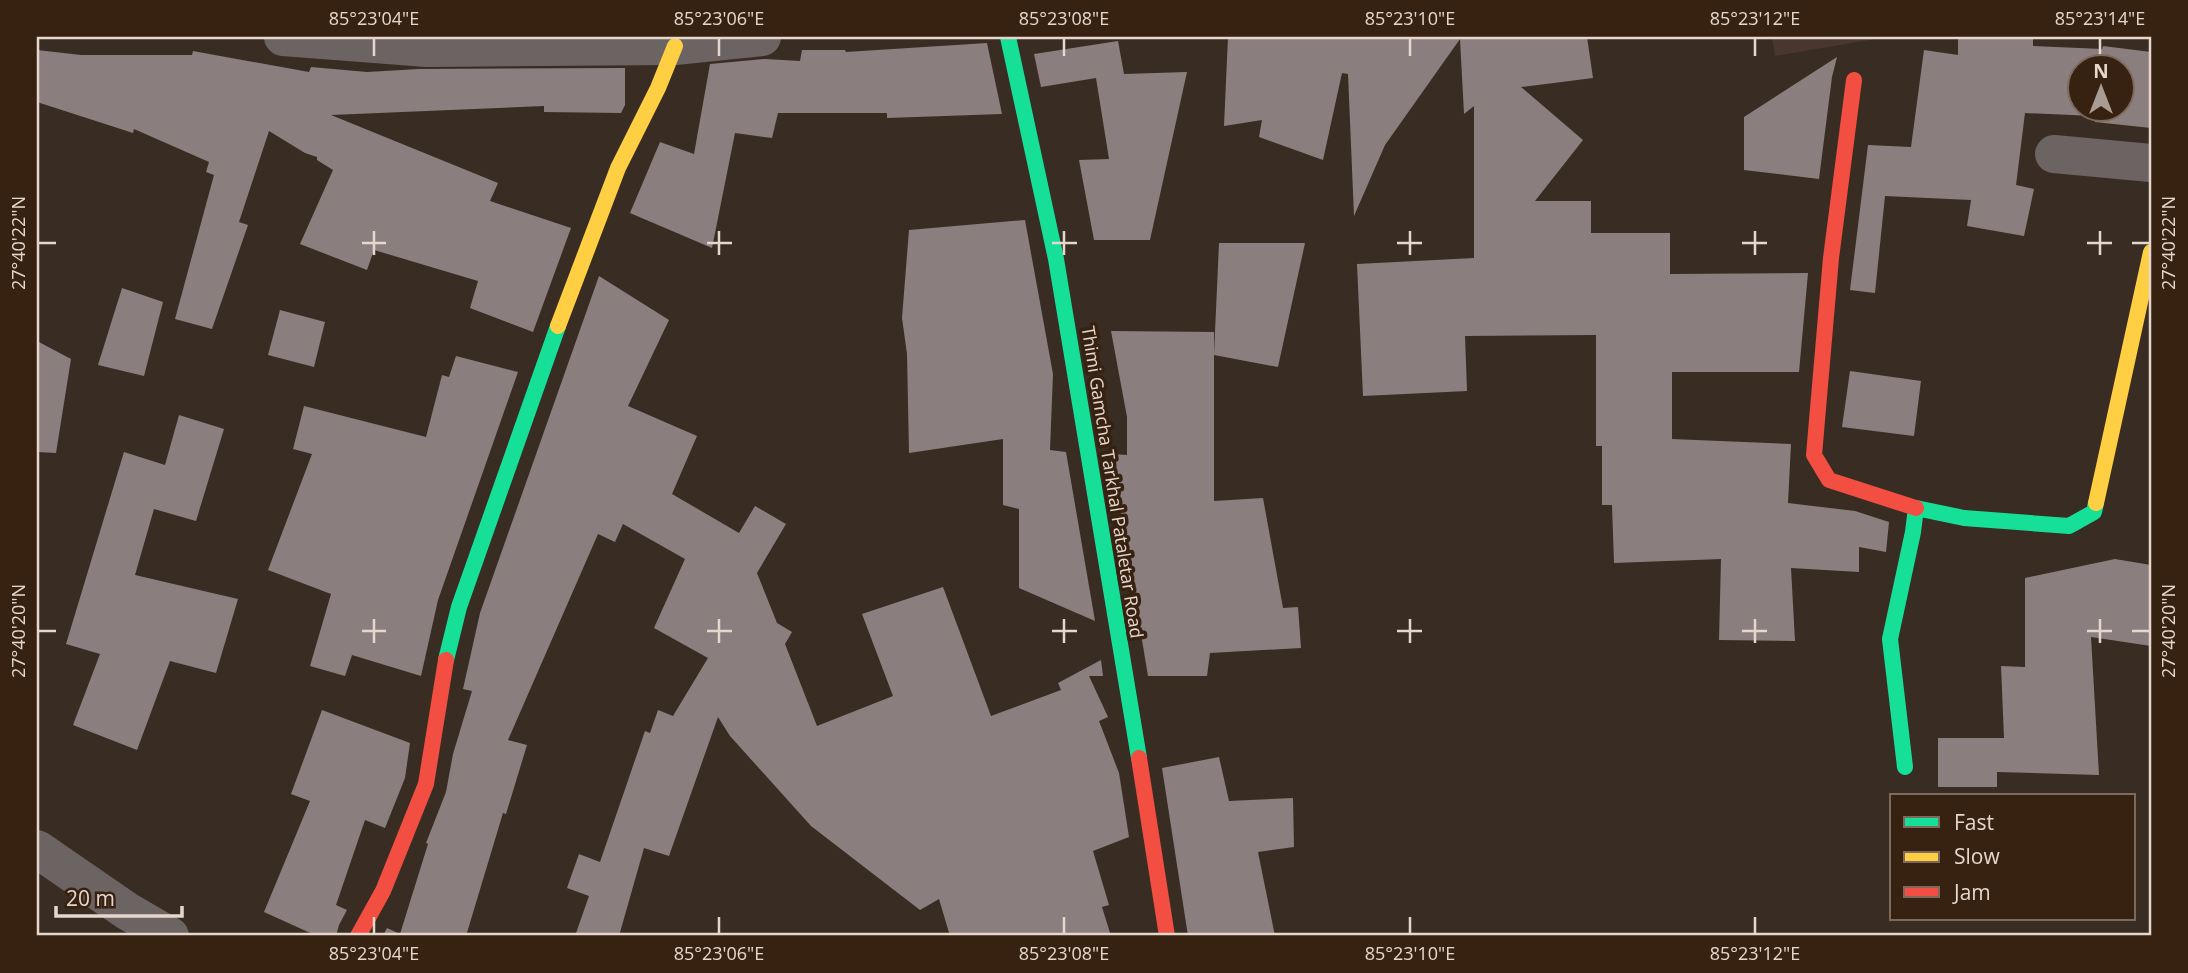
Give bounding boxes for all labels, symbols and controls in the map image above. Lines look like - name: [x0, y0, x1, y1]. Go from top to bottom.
- text: 85°23'04"E: [329, 6, 419, 30]
- text: 85°23'06"E: [674, 6, 764, 30]
- text: 85°23'08"E: [1019, 6, 1109, 30]
- text: 85°23'10"E: [1365, 6, 1455, 30]
- text: 85°23'12"E: [1710, 6, 1800, 30]
- text: 85°23'14"E: [2055, 6, 2145, 30]
- north arrow: [2066, 52, 2136, 122]
- text: N: [2093, 58, 2109, 84]
- text: 27°40'22"N: [6, 196, 30, 290]
- text: 27°40'22"N: [2156, 196, 2180, 290]
- street label: Thimi Gamcha Tarkhal Pataletar Road: [1076, 324, 1150, 640]
- text: 27°40'20"N: [6, 584, 30, 678]
- text: 27°40'20"N: [2156, 584, 2180, 678]
- legend: [1890, 794, 2136, 920]
- text: Fast: [1954, 808, 1994, 836]
- text: Slow: [1954, 842, 2000, 870]
- scale bar: [56, 875, 182, 919]
- text: Jam: [1952, 878, 1991, 906]
- text: 20 m: [66, 884, 115, 912]
- text: 85°23'04"E: [329, 941, 419, 965]
- text: 85°23'06"E: [674, 941, 764, 965]
- text: 85°23'08"E: [1019, 941, 1109, 965]
- text: 85°23'10"E: [1365, 941, 1455, 965]
- text: 85°23'12"E: [1710, 941, 1800, 965]

